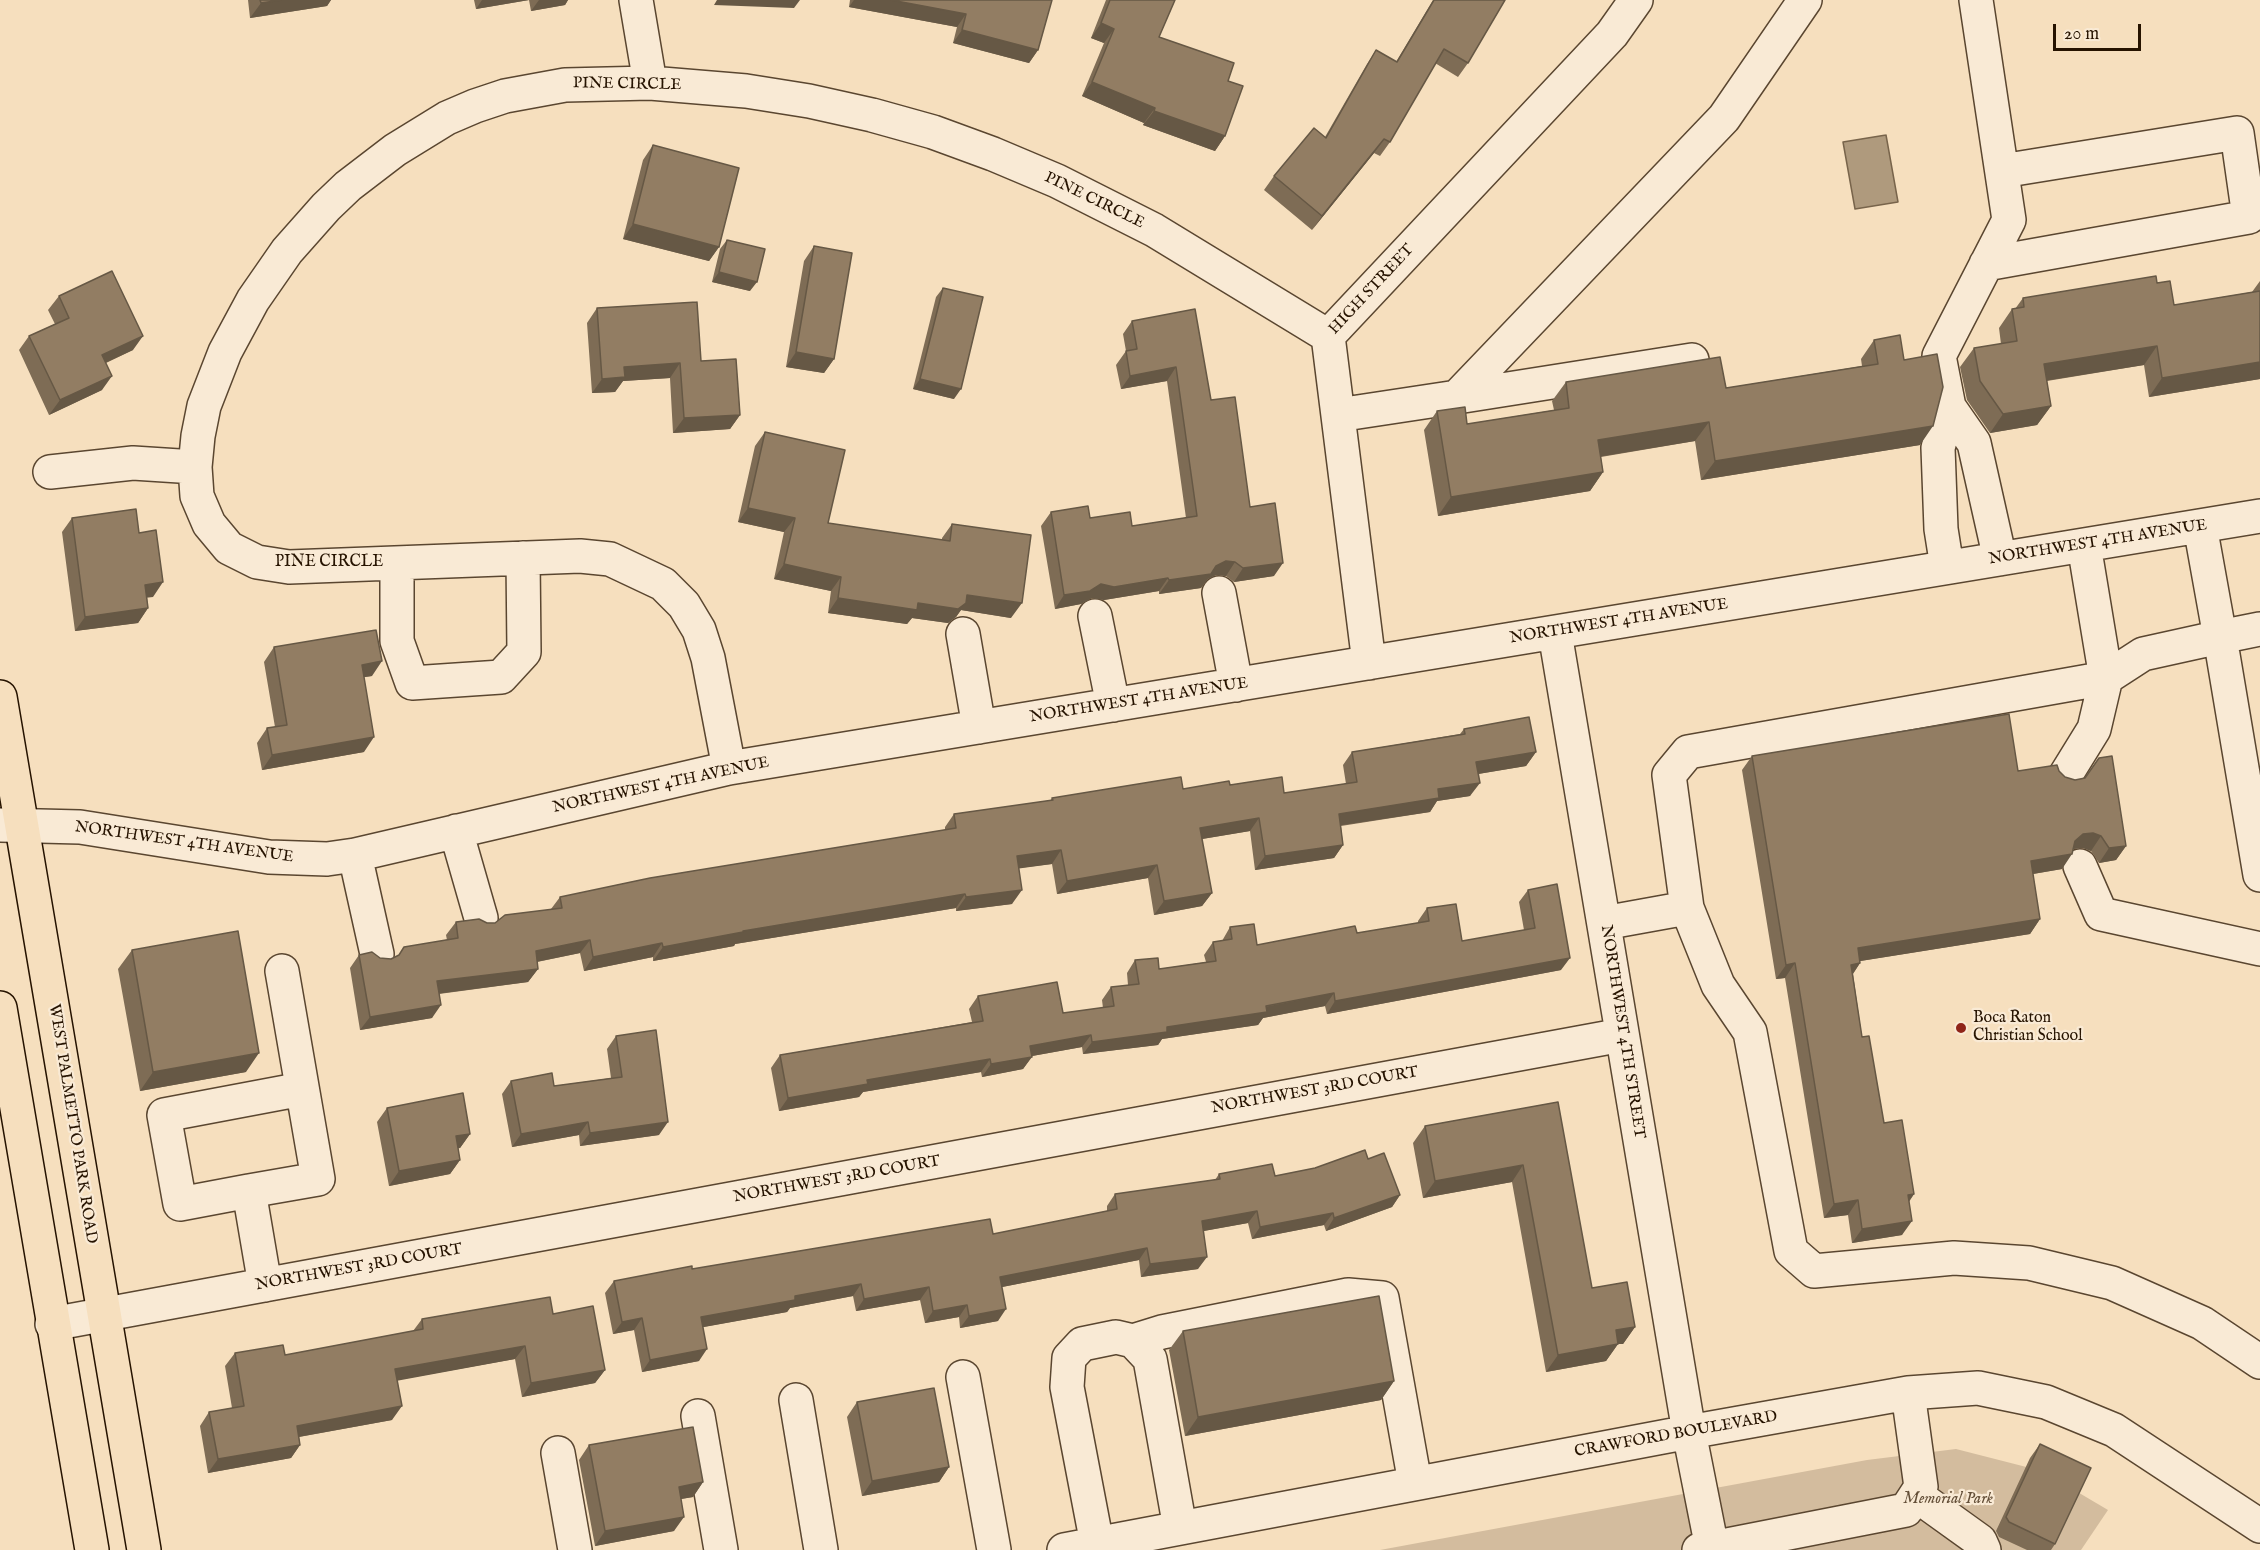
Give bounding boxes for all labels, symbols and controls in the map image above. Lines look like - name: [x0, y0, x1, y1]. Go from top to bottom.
- scale bar: [2056, 12, 2144, 50]
- text: 20 m: [2064, 23, 2099, 46]
- street label: PINE CIRCLE: [573, 74, 681, 96]
- street label: PINE CIRCLE: [1041, 169, 1147, 233]
- street label: HIGH STREET: [1325, 241, 1419, 339]
- street label: NORTHWEST 4TH AVENUE: [1988, 516, 2208, 570]
- street label: PINE CIRCLE: [275, 553, 383, 573]
- street label: NORTHWEST 4TH AVENUE: [1509, 595, 1729, 649]
- street label: NORTHWEST 4TH AVENUE: [1029, 674, 1249, 728]
- street label: NORTHWEST 4TH AVENUE: [551, 754, 771, 818]
- street label: NORTHWEST 4TH AVENUE: [73, 818, 295, 868]
- street label: NORTHWEST 4TH STREET: [1596, 924, 1648, 1140]
- street label: WEST PALMETTO PARK ROAD: [44, 1003, 100, 1245]
- place label: Boca Raton Christian School: [1973, 1009, 2083, 1047]
- marker: Boca Raton Christian School: [1954, 1021, 1968, 1035]
- street label: NORTHWEST 3RD COURT: [1210, 1063, 1420, 1119]
- street label: NORTHWEST 3RD COURT: [732, 1152, 942, 1208]
- street label: NORTHWEST 3RD COURT: [254, 1240, 464, 1296]
- street label: CRAWFORD BOULEVARD: [1573, 1408, 1779, 1462]
- park label: Memorial Park: [1903, 1490, 1993, 1510]

